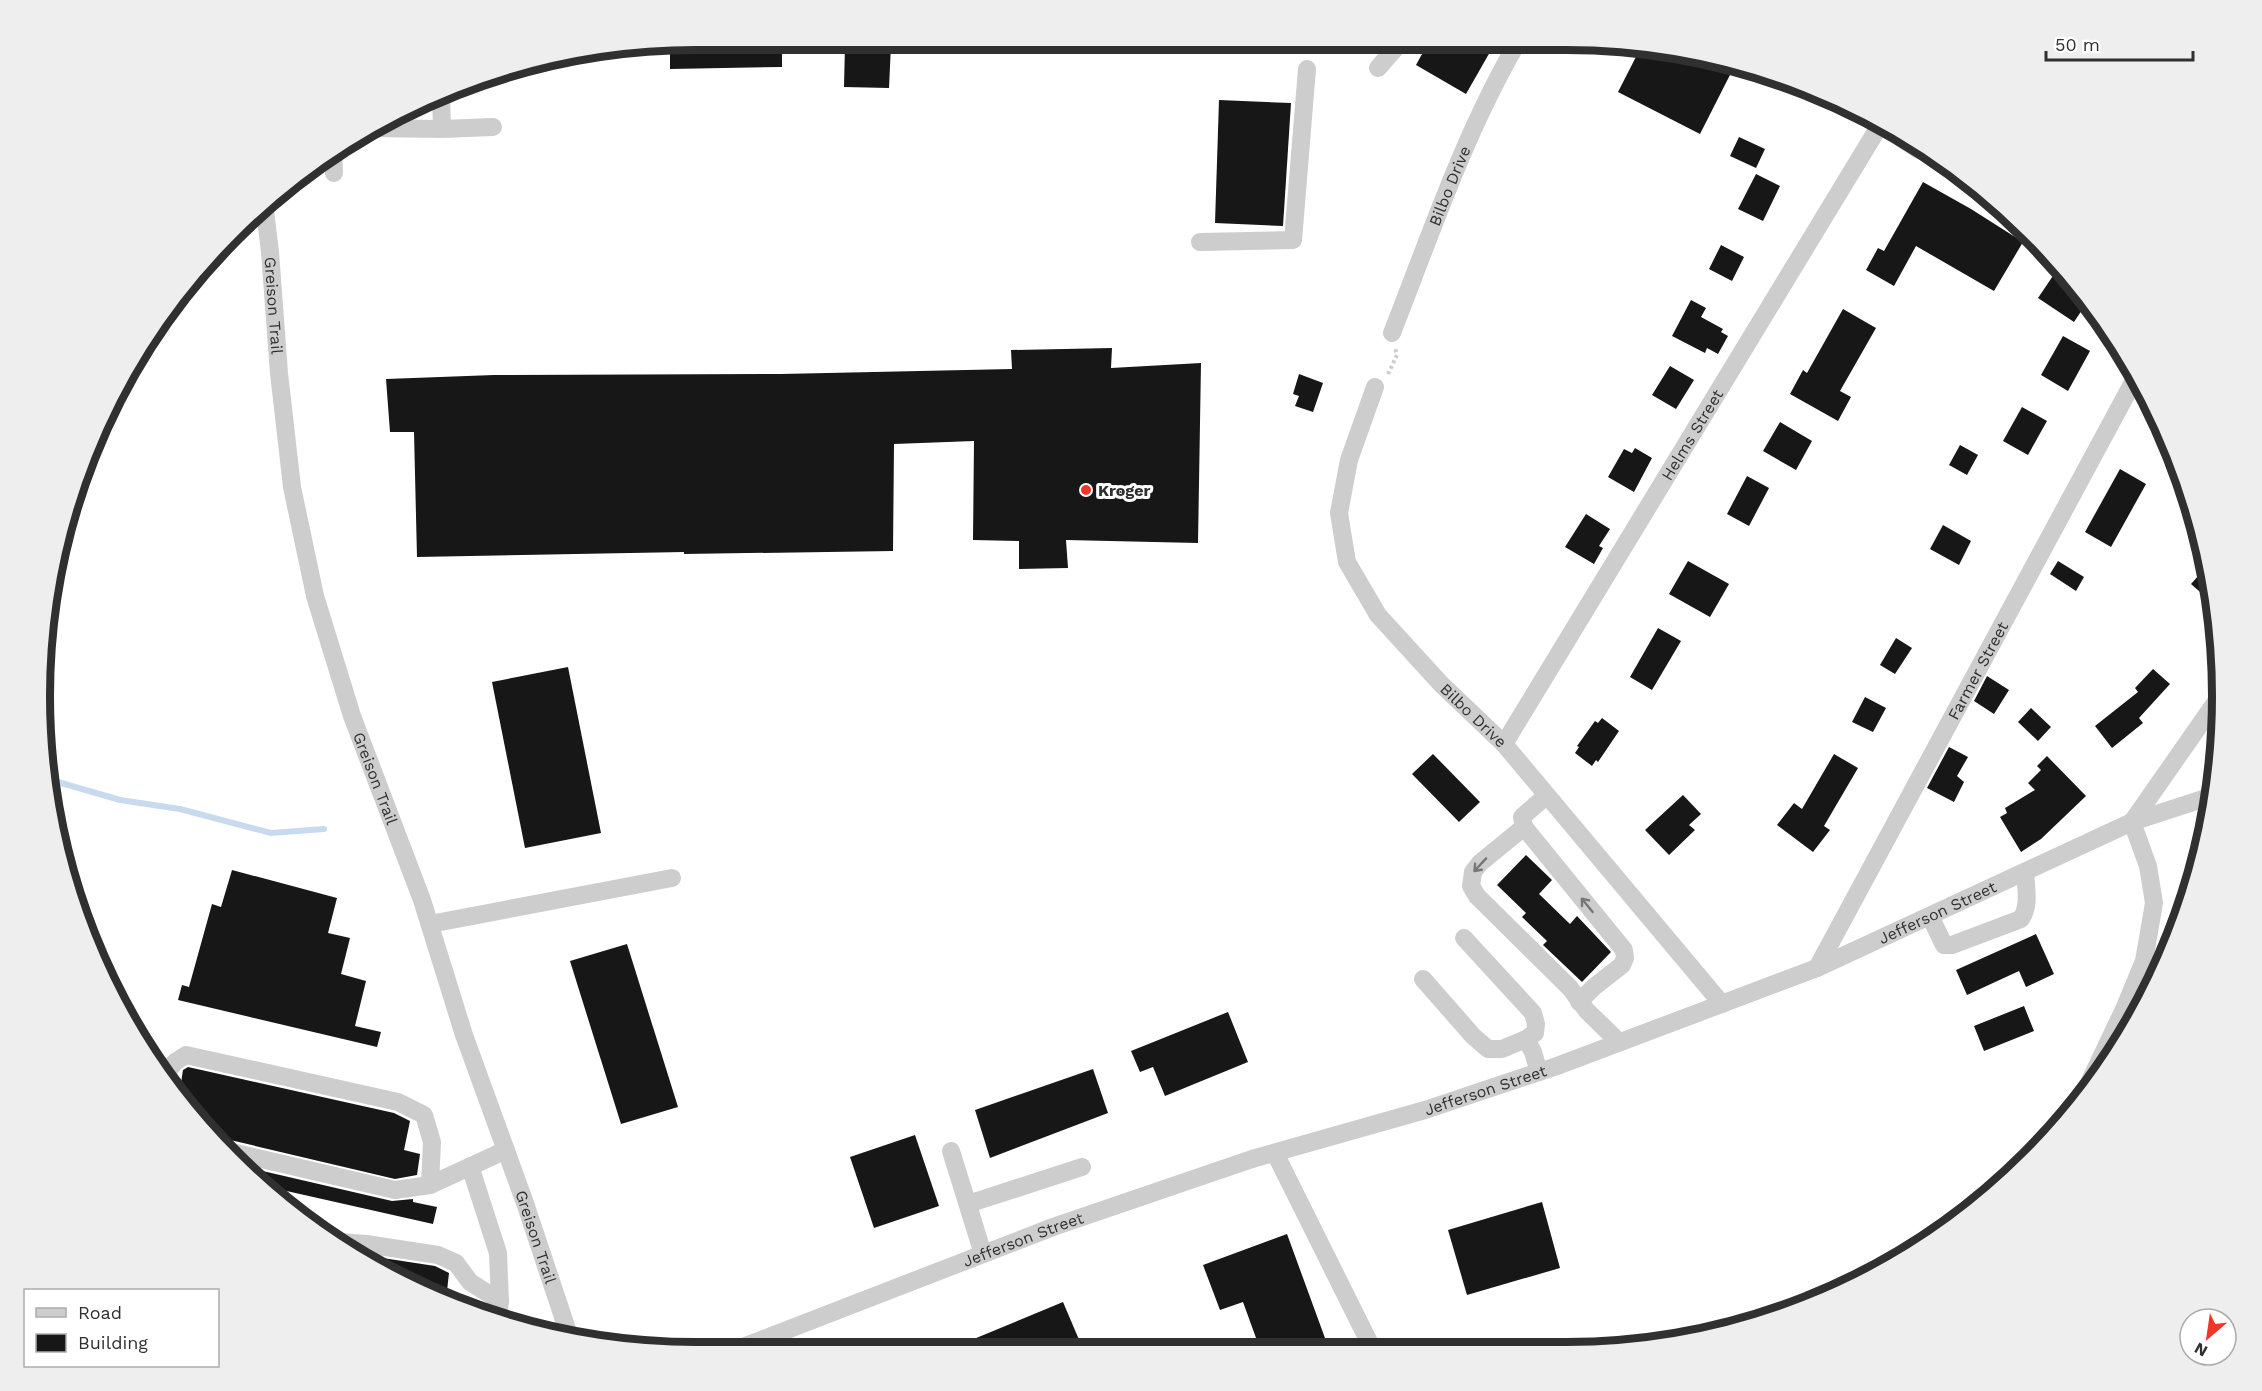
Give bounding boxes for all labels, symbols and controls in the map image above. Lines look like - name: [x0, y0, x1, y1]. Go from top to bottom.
- scale bar: [2046, 24, 2193, 62]
- text: 50 m: [2055, 34, 2100, 55]
- street label: Bilbo Drive: [1425, 143, 1475, 229]
- street label: Greison Trail: [260, 256, 287, 355]
- street label: Helms Street: [1657, 386, 1727, 484]
- place label: Kroger: [1098, 481, 1151, 500]
- marker: Kroger: [1079, 483, 1093, 497]
- street label: Farmer Street: [1944, 618, 2012, 723]
- street label: Bilbo Drive: [1436, 679, 1510, 752]
- street label: Greison Trail: [349, 729, 401, 827]
- one-way arrow: [1473, 857, 1487, 872]
- street label: Jefferson Street: [1876, 877, 2000, 948]
- one-way arrow: [1581, 897, 1594, 913]
- street label: Jefferson Street: [1422, 1061, 1549, 1120]
- street label: Greison Trail: [511, 1188, 560, 1286]
- street label: Jefferson Street: [960, 1208, 1086, 1271]
- legend: [24, 1289, 219, 1367]
- text: Road: [78, 1302, 122, 1323]
- north arrow: [2178, 1307, 2238, 1367]
- text: Building: [78, 1332, 148, 1353]
- text: N: [2191, 1338, 2211, 1361]

